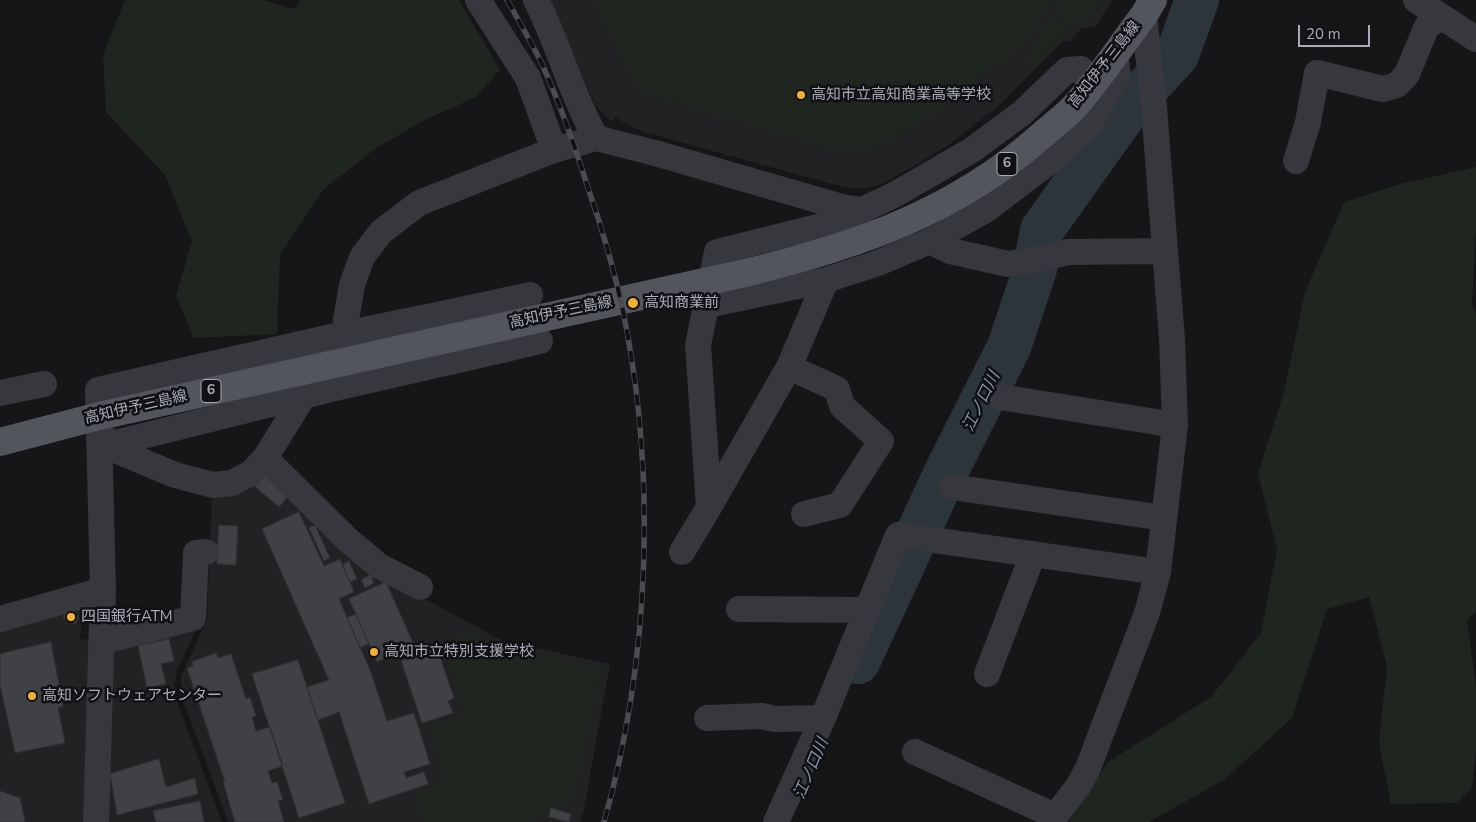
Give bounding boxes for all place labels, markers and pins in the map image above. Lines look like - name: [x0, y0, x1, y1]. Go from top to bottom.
- place label: 高知市立高知商業高等学校: [811, 86, 991, 104]
- marker: 高知市立高知商業高等学校: [795, 89, 807, 101]
- place label: 高知商業前: [644, 294, 719, 312]
- marker: 高知商業前: [626, 296, 640, 310]
- place label: 四国銀行ATM: [81, 608, 173, 626]
- marker: 四国銀行ATM: [65, 611, 77, 623]
- place label: 高知市立特別支援学校: [384, 643, 534, 661]
- marker: 高知市立特別支援学校: [368, 646, 380, 658]
- place label: 高知ソフトウェアセンター: [42, 687, 222, 705]
- marker: 高知ソフトウェアセンター: [26, 690, 38, 702]

